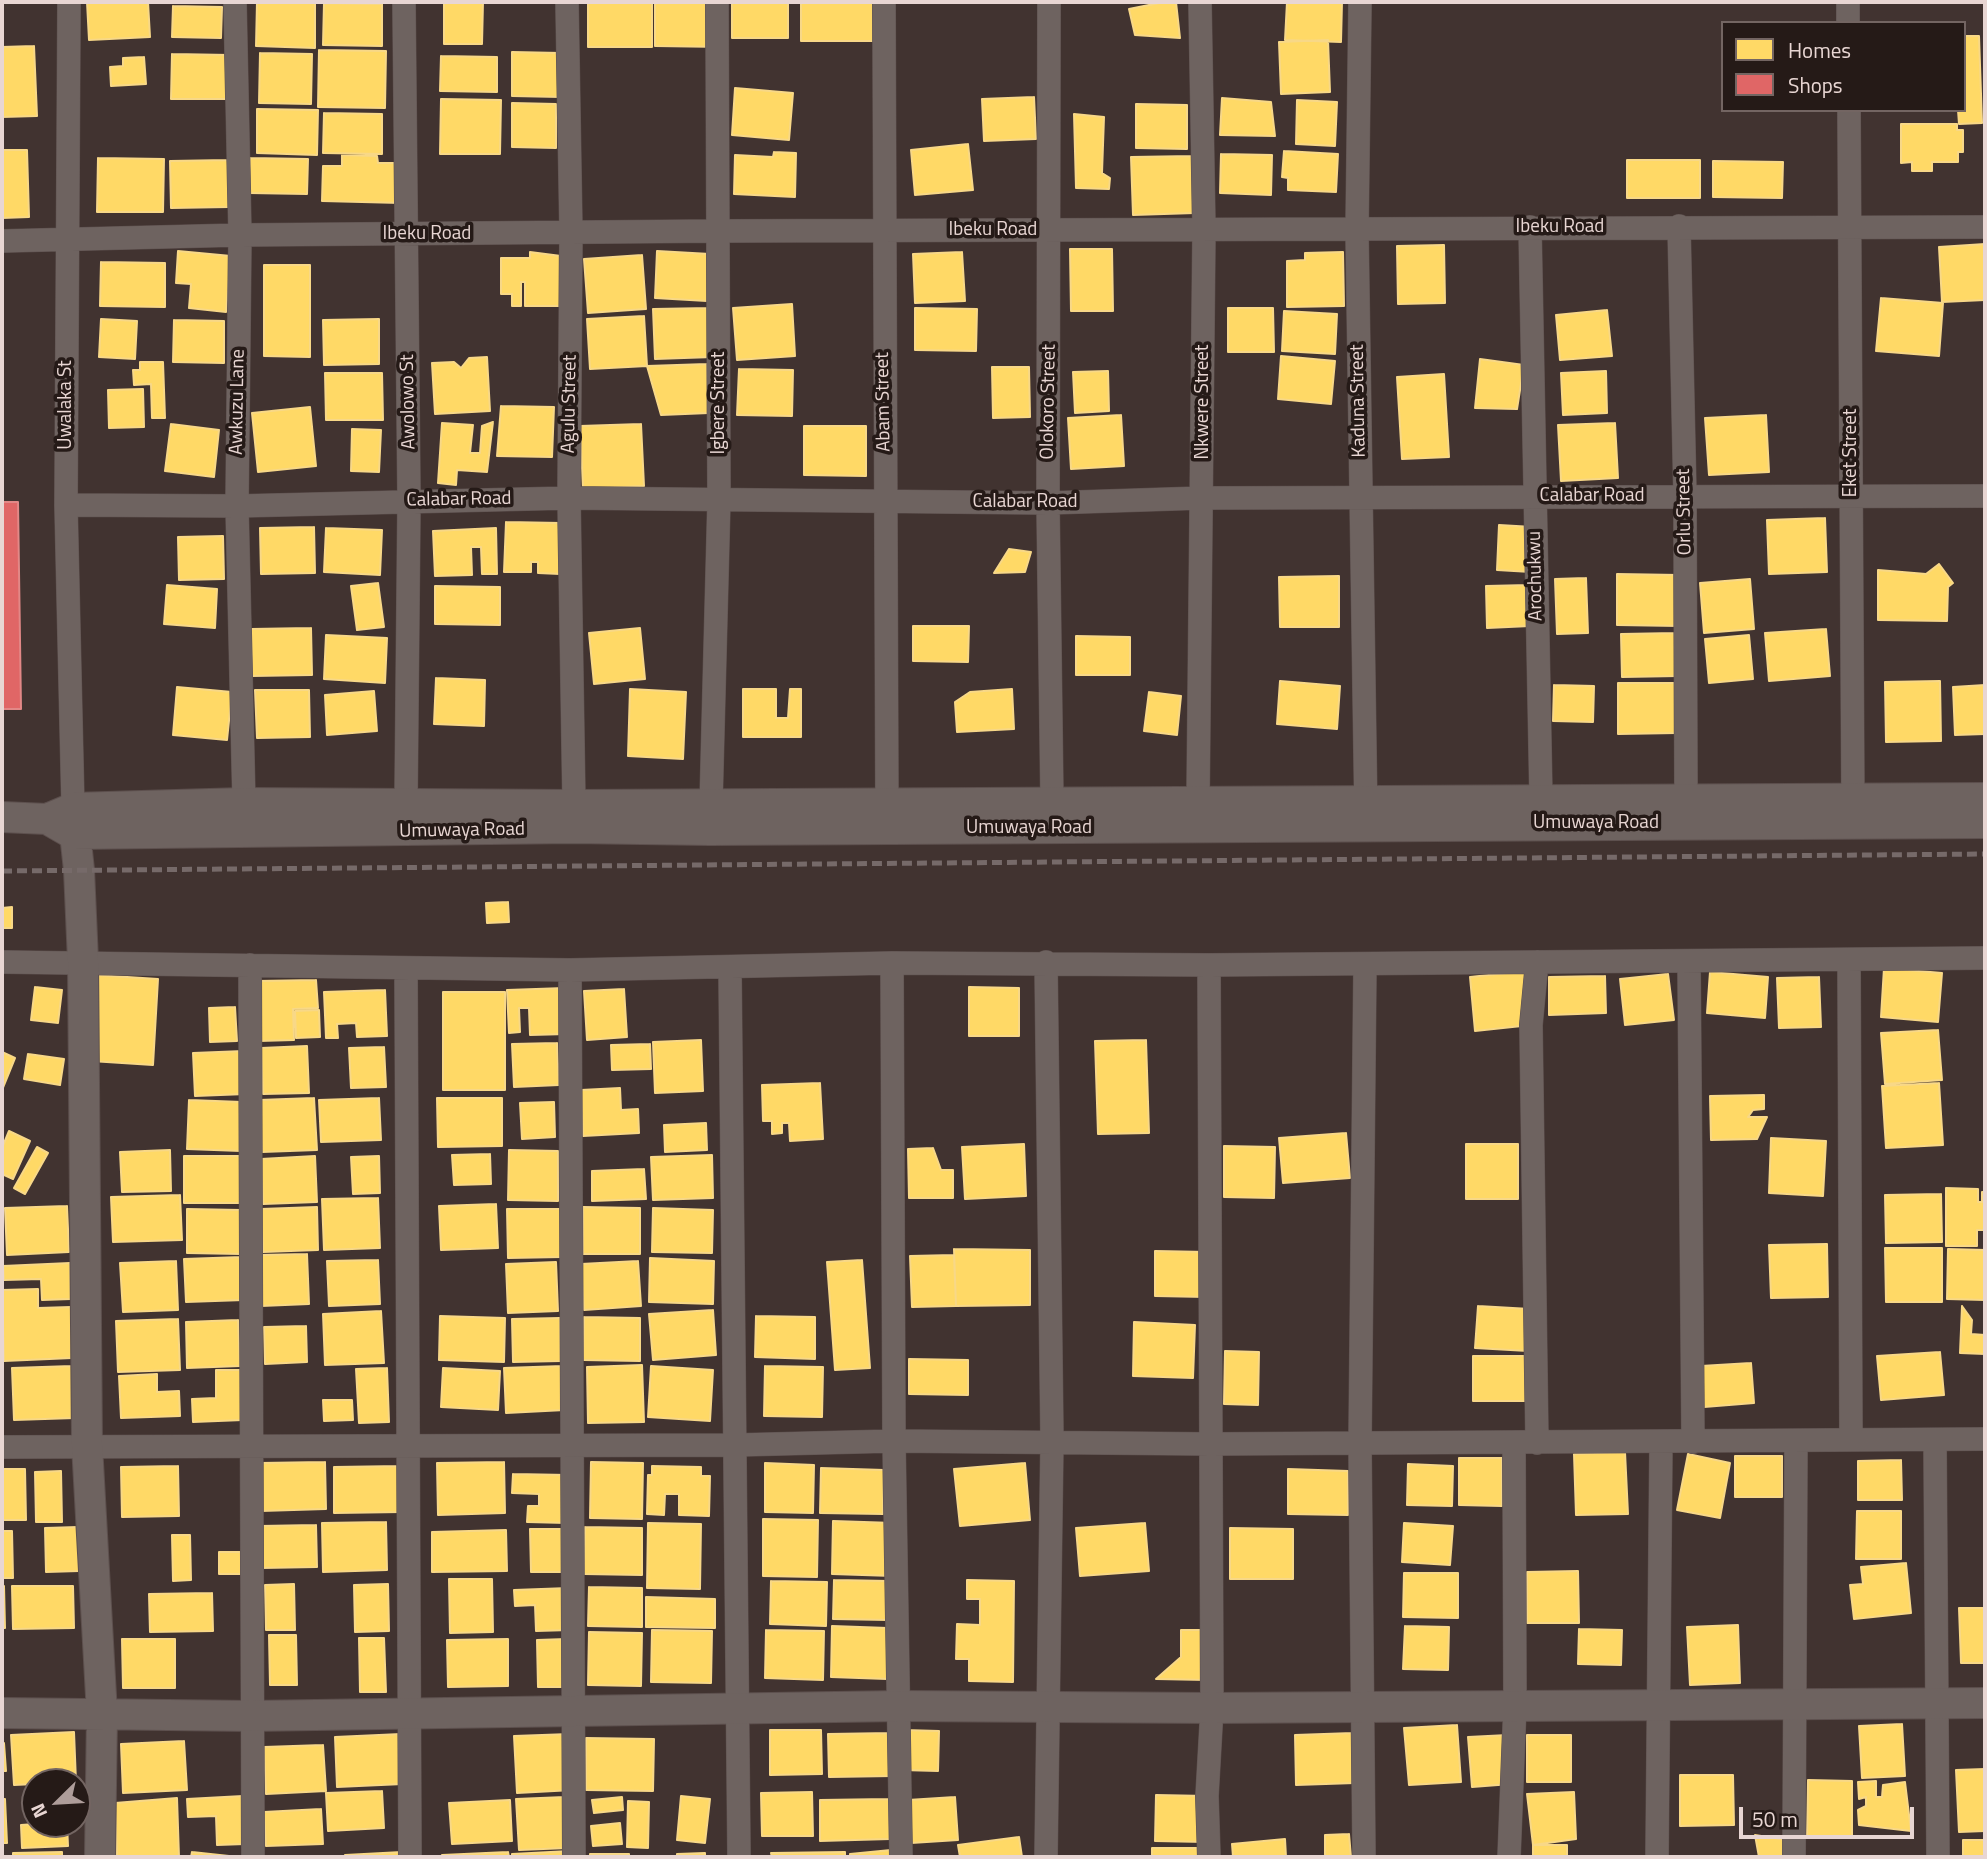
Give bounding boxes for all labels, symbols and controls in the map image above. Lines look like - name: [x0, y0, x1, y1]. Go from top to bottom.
- legend: [1721, 21, 1966, 112]
- text: Homes: [1788, 34, 1851, 66]
- text: Shops: [1788, 69, 1843, 101]
- street label: Ibeku Road: [1516, 216, 1604, 238]
- street label: Ibeku Road: [949, 219, 1037, 241]
- street label: Ibeku Road: [383, 223, 471, 245]
- street label: Olokoro Street: [1037, 344, 1061, 460]
- street label: Nkwere Street: [1192, 344, 1214, 460]
- street label: Kaduna Street: [1347, 344, 1371, 458]
- street label: Awkuzu Lane: [226, 349, 250, 455]
- street label: Igbere Street: [708, 352, 730, 454]
- street label: Abam Street: [872, 352, 896, 452]
- street label: Awolowo St: [397, 354, 421, 450]
- street label: Agulu Street: [558, 354, 582, 454]
- street label: Uwalaka St: [55, 360, 77, 450]
- street label: Eket Street: [1840, 409, 1862, 497]
- street label: Orlu Street: [1673, 468, 1697, 556]
- street label: Calabar Road: [1539, 485, 1645, 507]
- street label: Calabar Road: [406, 488, 512, 512]
- street label: Calabar Road: [972, 491, 1078, 513]
- street label: Arochukwu: [1524, 531, 1548, 621]
- street label: Umuwaya Road: [1533, 812, 1659, 834]
- street label: Umuwaya Road: [966, 817, 1092, 839]
- street label: Umuwaya Road: [399, 819, 525, 843]
- north arrow: [21, 1768, 91, 1838]
- scale bar: [1742, 1792, 1917, 1836]
- text: N: [22, 1799, 54, 1823]
- text: 50 m: [1752, 1803, 1798, 1835]

